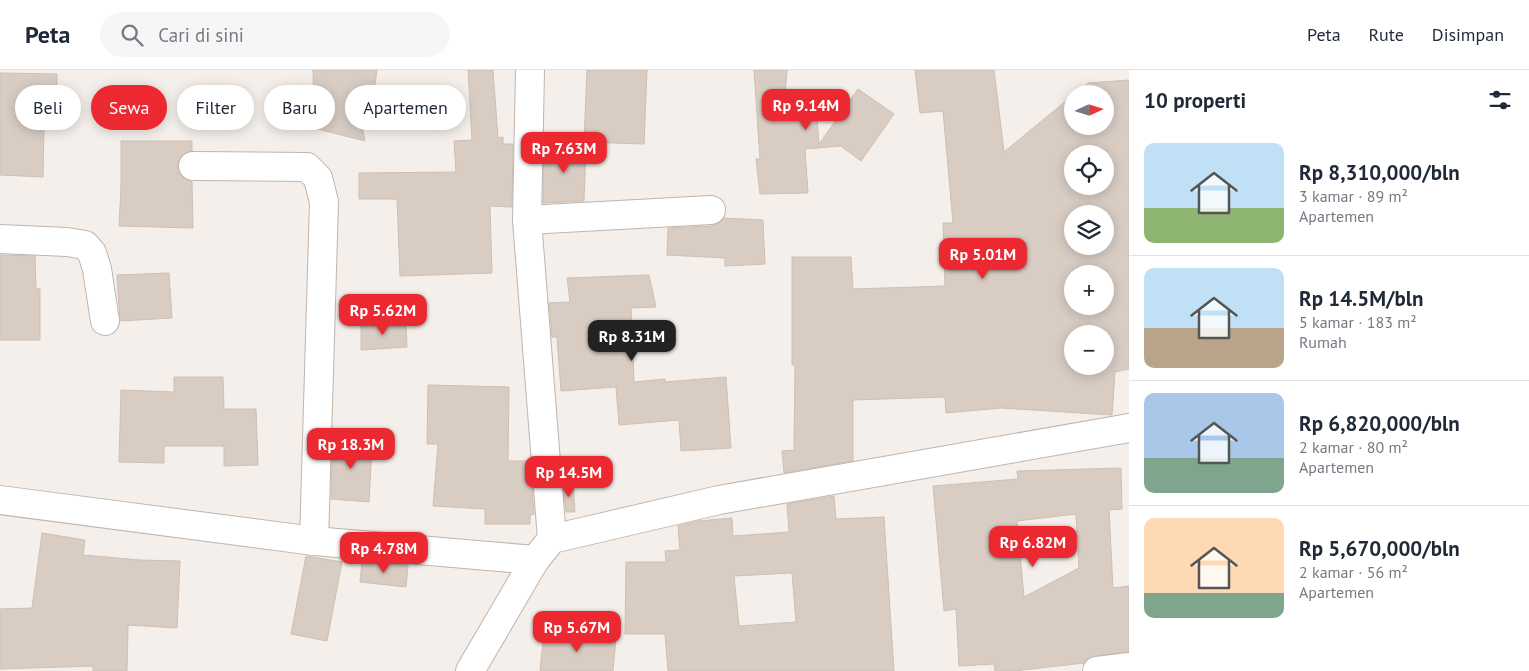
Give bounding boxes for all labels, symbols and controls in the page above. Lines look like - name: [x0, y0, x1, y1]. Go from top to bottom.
- search box: [100, 12, 450, 57]
- text: Peta: [25, 19, 70, 50]
- icon: search: [118, 21, 146, 49]
- text: Cari di sini: [158, 23, 244, 47]
- text: Peta: [1307, 23, 1341, 46]
- text: Rute: [1369, 23, 1404, 46]
- text: Disimpan: [1432, 23, 1504, 46]
- chip: Beli: [15, 85, 81, 130]
- chip: Sewa: [91, 85, 167, 130]
- chip: Filter: [177, 85, 254, 130]
- chip: Baru: [264, 85, 335, 130]
- chip: Apartemen: [345, 85, 466, 130]
- north arrow: [1064, 85, 1114, 135]
- map controls: [1064, 85, 1114, 375]
- icon: filters: [1486, 86, 1514, 114]
- text: 10 properti: [1144, 87, 1246, 114]
- pin: Rp 9.14M: [754, 88, 858, 131]
- text: Rp 9.14M: [773, 95, 839, 115]
- pin: Rp 7.63M: [512, 132, 616, 174]
- text: Rp 7.63M: [532, 138, 596, 158]
- button: locate: [1064, 145, 1114, 195]
- text: Rp 8,310,000/bln: [1299, 159, 1460, 186]
- icon: home: [1184, 163, 1244, 223]
- text: 3 kamar · 89 m²: [1299, 186, 1408, 206]
- button: layers: [1064, 205, 1114, 255]
- text: Apartemen: [1299, 206, 1374, 226]
- pin: Rp 5.01M: [931, 238, 1035, 280]
- text: Rp 5.01M: [950, 244, 1016, 264]
- button: +: [1064, 265, 1114, 315]
- text: Rp 14.5M/bln: [1299, 285, 1423, 312]
- icon: home: [1184, 288, 1244, 348]
- pin: Rp 5.62M: [331, 294, 435, 336]
- text: Rp 5.62M: [350, 300, 416, 320]
- text: 5 kamar · 183 m²: [1299, 312, 1417, 332]
- pin: Rp 8.31M: [580, 320, 684, 362]
- button: −: [1064, 325, 1114, 375]
- text: Rp 8.31M: [599, 326, 665, 346]
- text: Rumah: [1299, 332, 1347, 352]
- text: Rp 6,820,000/bln: [1299, 410, 1460, 437]
- icon: home: [1184, 413, 1244, 473]
- pin: Rp 18.3M: [299, 428, 403, 470]
- text: Rp 18.3M: [318, 434, 384, 454]
- text: 2 kamar · 80 m²: [1299, 437, 1408, 457]
- pin: Rp 14.5M: [517, 456, 621, 498]
- text: Apartemen: [1299, 457, 1374, 477]
- text: Rp 14.5M: [536, 462, 602, 482]
- pin: Rp 6.82M: [981, 526, 1085, 568]
- pin: Rp 4.78M: [332, 532, 436, 574]
- text: Rp 6.82M: [1000, 532, 1066, 552]
- text: Rp 5,670,000/bln: [1299, 535, 1460, 562]
- text: Rp 4.78M: [351, 538, 417, 558]
- icon: home: [1184, 538, 1244, 598]
- text: 2 kamar · 56 m²: [1299, 562, 1408, 582]
- text: Apartemen: [1299, 582, 1374, 602]
- pin: Rp 5.67M: [525, 610, 629, 653]
- text: Rp 5.67M: [544, 617, 610, 637]

